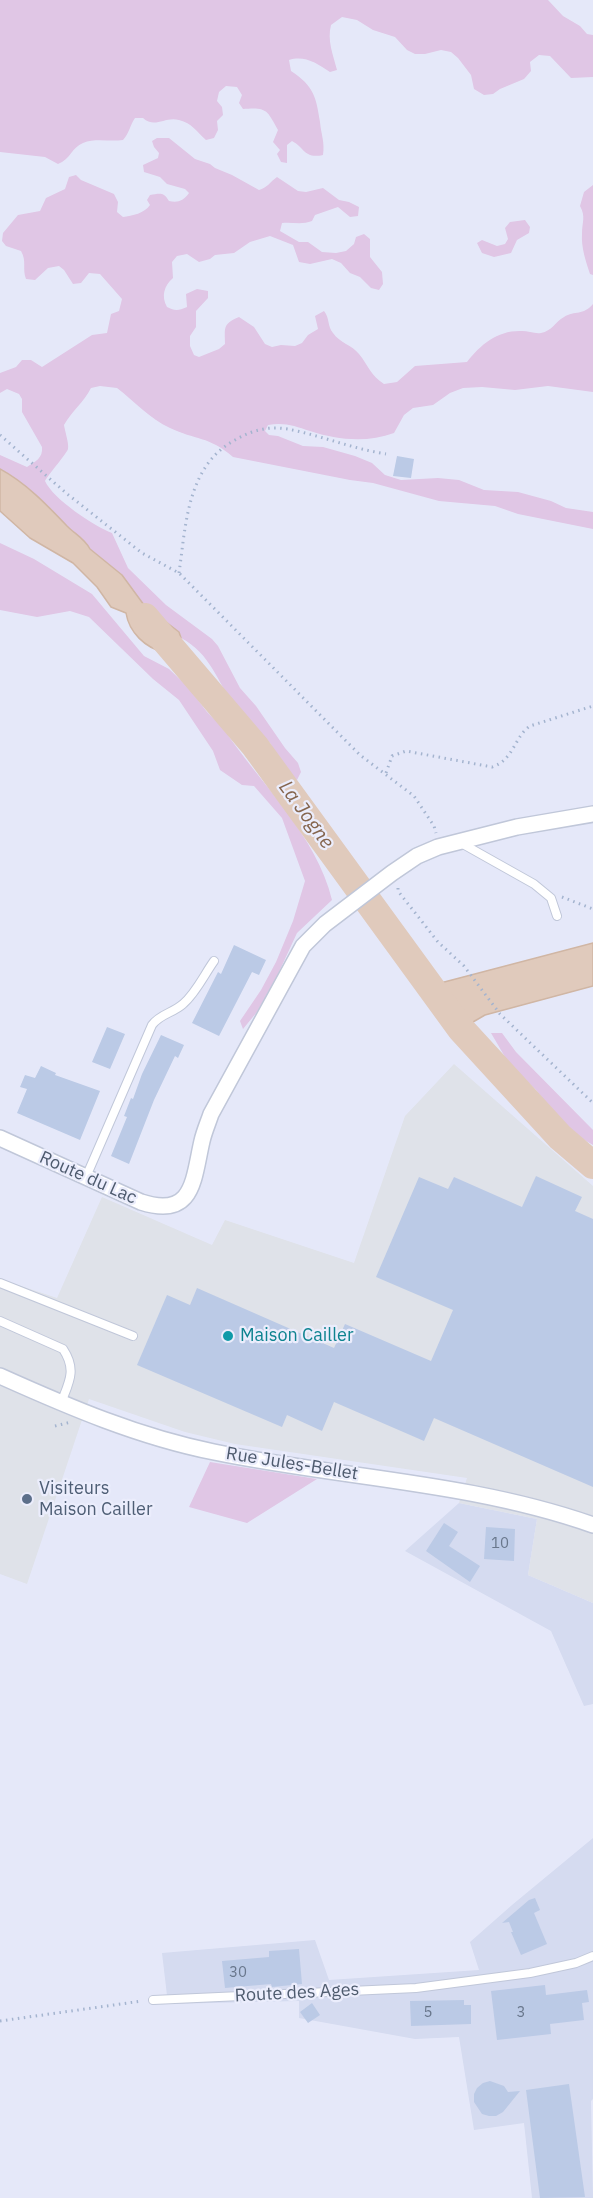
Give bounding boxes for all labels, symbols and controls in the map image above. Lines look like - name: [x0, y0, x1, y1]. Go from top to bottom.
- water label: La Jogne: [273, 776, 339, 854]
- street label: Route du Lac: [36, 1147, 140, 1209]
- place label: Maison Cailler: [240, 1325, 354, 1347]
- marker: Maison Cailler: [221, 1329, 235, 1343]
- street label: Rue Jules-Bellet: [224, 1443, 360, 1485]
- place label: Visiteurs Maison Cailler: [39, 1478, 153, 1520]
- marker: Visiteurs Maison Cailler: [20, 1492, 34, 1506]
- house number: 10: [491, 1535, 509, 1553]
- house number: 30: [229, 1964, 247, 1982]
- street label: Route des Ages: [234, 1979, 360, 2007]
- house number: 5: [424, 2004, 432, 2022]
- house number: 3: [517, 2004, 525, 2022]

